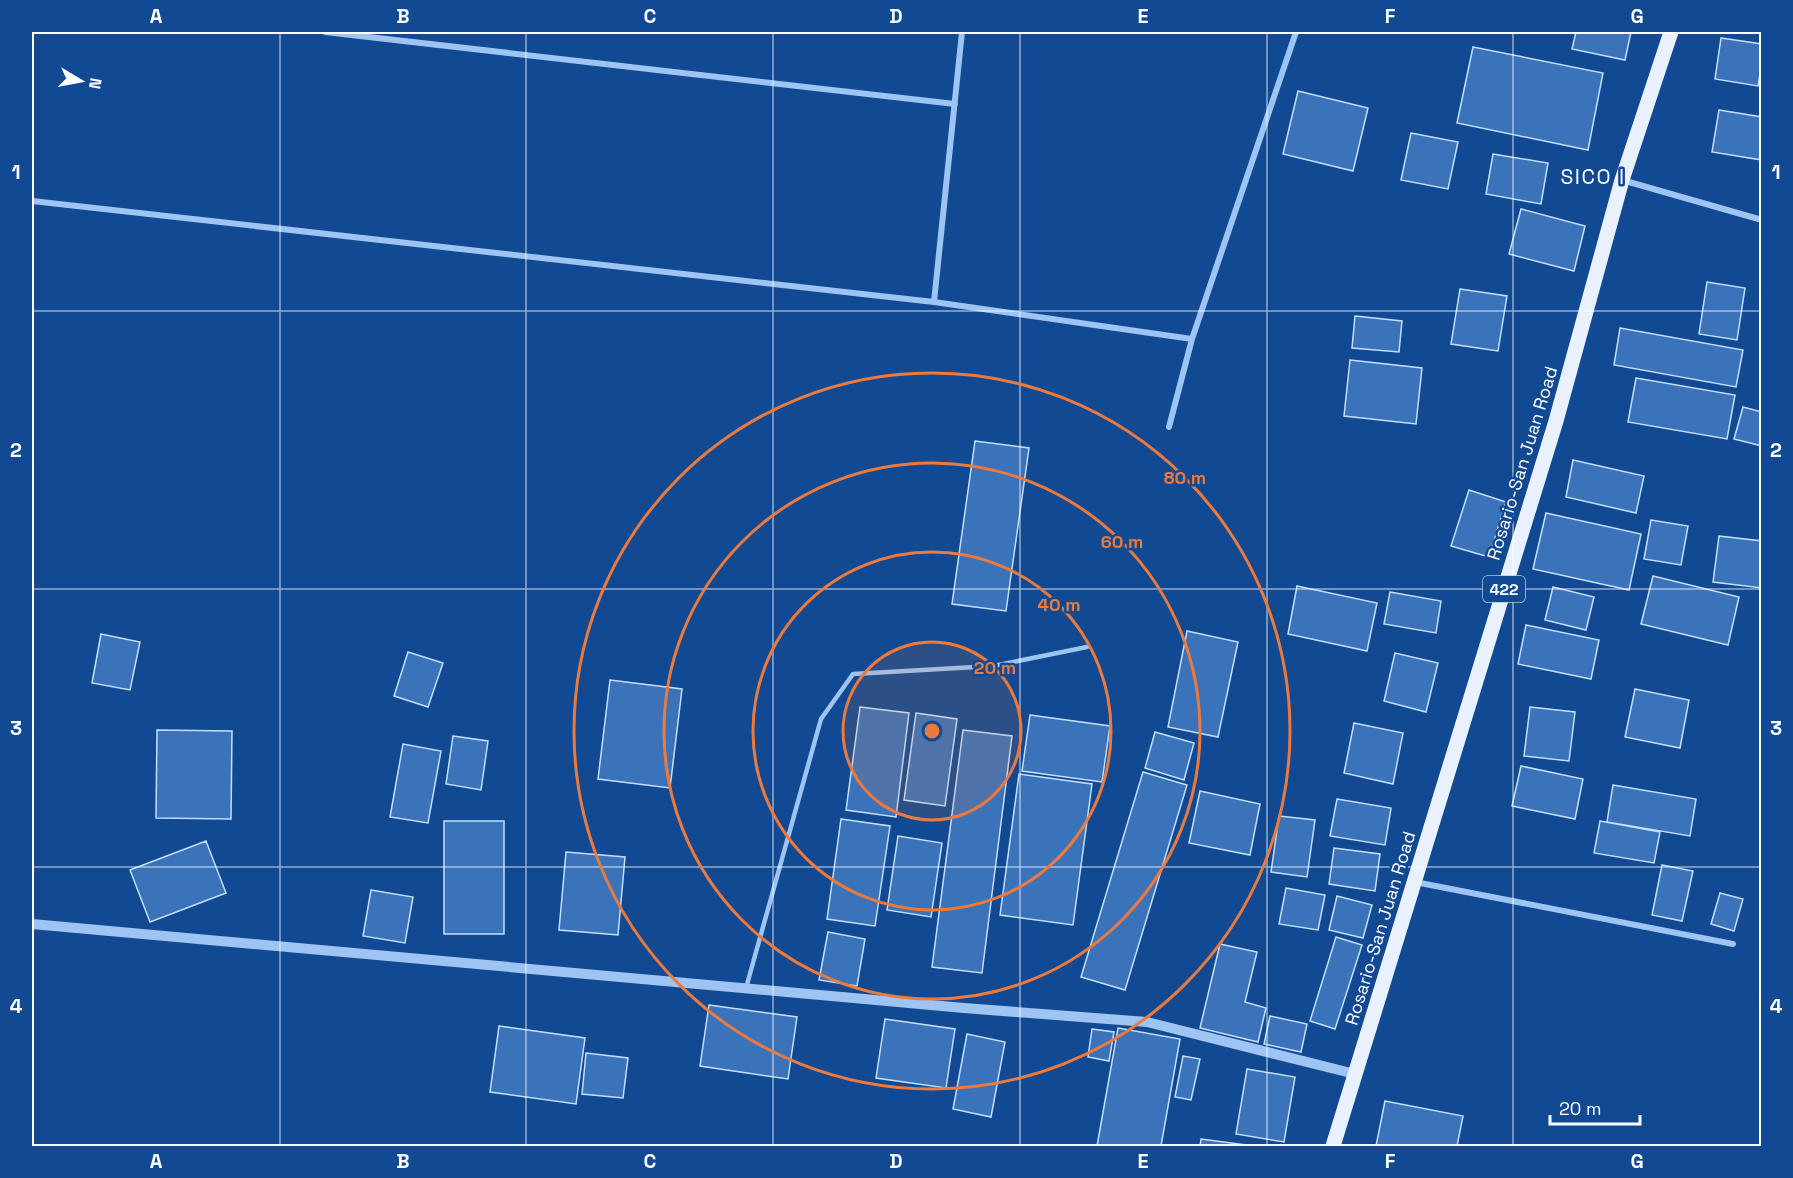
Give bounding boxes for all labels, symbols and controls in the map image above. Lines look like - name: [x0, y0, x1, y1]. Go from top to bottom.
- text: A: [150, 3, 163, 29]
- text: B: [396, 3, 410, 29]
- text: C: [644, 3, 657, 29]
- text: D: [889, 3, 903, 29]
- text: E: [1137, 3, 1149, 29]
- text: F: [1385, 3, 1396, 29]
- text: G: [1630, 3, 1644, 29]
- north arrow: [51, 51, 111, 111]
- text: N: [84, 76, 107, 91]
- text: 1: [11, 159, 21, 185]
- text: 1: [1771, 159, 1781, 185]
- district label: SICO I: [1560, 163, 1626, 190]
- street label: Rosario-San Juan Road: [1482, 363, 1562, 563]
- text: 2: [10, 437, 22, 463]
- text: 2: [1770, 437, 1782, 463]
- text: 80 m: [1164, 466, 1206, 489]
- text: 60 m: [1101, 530, 1143, 553]
- road number: 422: [1483, 576, 1525, 602]
- text: 40 m: [1037, 593, 1081, 616]
- text: 20 m: [974, 656, 1016, 679]
- text: 3: [10, 715, 22, 741]
- text: 3: [1770, 715, 1782, 741]
- centre of rings: [922, 721, 942, 741]
- street label: Rosario-San Juan Road: [1340, 828, 1420, 1028]
- text: 4: [10, 993, 23, 1019]
- text: 4: [1770, 993, 1783, 1019]
- scale bar: [1550, 1088, 1640, 1126]
- text: 20 m: [1559, 1097, 1602, 1120]
- text: A: [150, 1148, 163, 1174]
- text: B: [396, 1148, 410, 1174]
- text: C: [644, 1148, 657, 1174]
- text: D: [889, 1148, 903, 1174]
- text: E: [1137, 1148, 1149, 1174]
- text: F: [1385, 1148, 1396, 1174]
- text: G: [1630, 1148, 1644, 1174]

